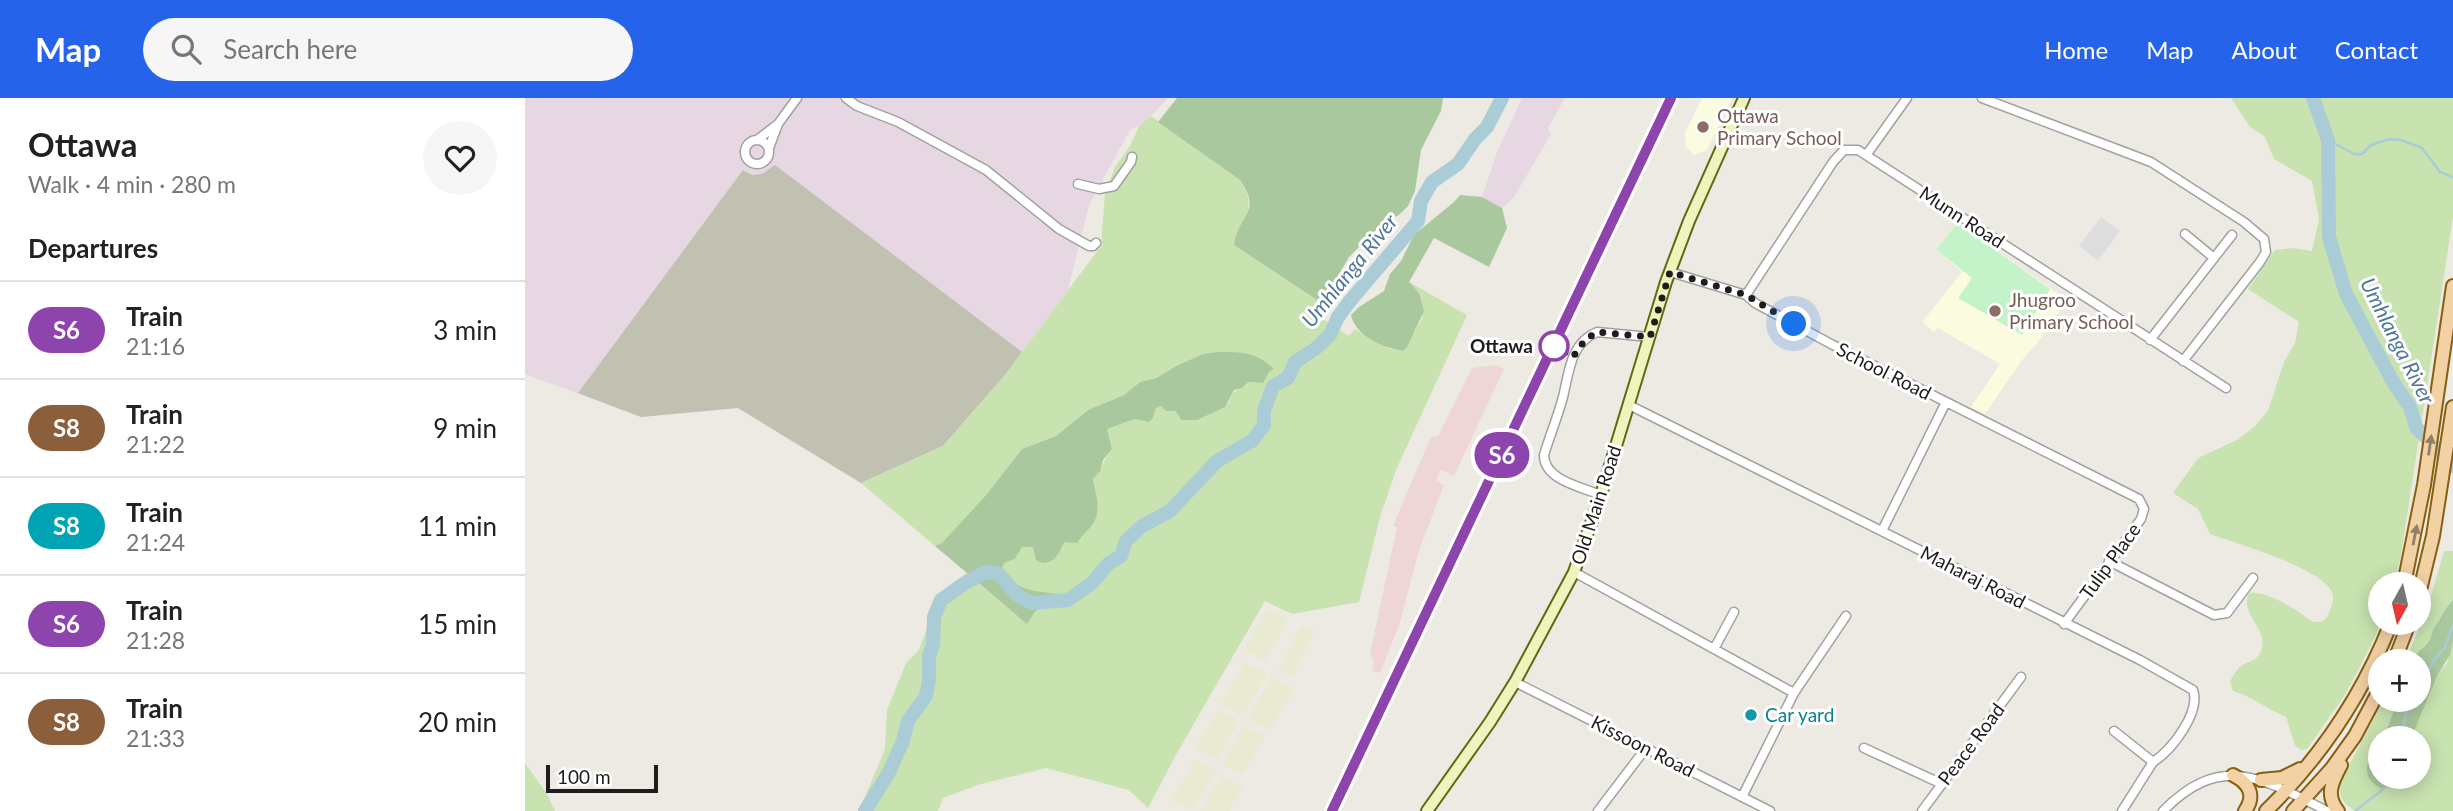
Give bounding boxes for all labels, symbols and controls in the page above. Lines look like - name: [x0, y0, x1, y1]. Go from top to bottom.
- search box: [143, 18, 633, 81]
- text: Map: [35, 29, 101, 69]
- icon: search: [167, 30, 205, 68]
- text: Search here: [223, 33, 357, 65]
- text: Home: [2044, 35, 2108, 64]
- text: Map: [2146, 35, 2194, 64]
- text: About: [2232, 35, 2297, 64]
- text: Contact: [2335, 35, 2418, 64]
- place label: Ottawa Primary School: [1717, 104, 1842, 149]
- marker: Ottawa Primary School: [1695, 119, 1711, 135]
- button: heart: [423, 121, 497, 195]
- text: Ottawa: [28, 124, 137, 164]
- text: Walk · 4 min · 280 m: [28, 170, 236, 198]
- street label: Munn Road: [1916, 181, 2009, 252]
- water label: Umhlanga River: [1296, 208, 1402, 331]
- text: Departures: [28, 232, 158, 264]
- water label: Umhlanga River: [2356, 273, 2441, 408]
- place label: Jhugroo Primary School: [2009, 288, 2134, 333]
- text: Train: [126, 300, 183, 332]
- marker: Jhugroo Primary School: [1987, 303, 2003, 319]
- your location: [1776, 306, 1811, 341]
- text: 3 min: [433, 314, 497, 346]
- text: S6: [53, 315, 80, 344]
- marker: Ottawa: [1539, 331, 1569, 361]
- text: 21:16: [126, 332, 185, 360]
- place label: Ottawa: [1470, 334, 1533, 357]
- street label: School Road: [1833, 337, 1935, 404]
- text: Train: [126, 398, 183, 430]
- text: 9 min: [433, 412, 497, 444]
- text: S8: [53, 413, 80, 442]
- text: 21:22: [126, 430, 185, 458]
- line badge: S6: [1471, 432, 1534, 478]
- one-way arrow: [2425, 433, 2436, 455]
- text: S6: [1488, 440, 1516, 469]
- street label: Old Main Road: [1565, 442, 1626, 567]
- text: Train: [126, 496, 183, 528]
- text: 11 min: [418, 510, 497, 542]
- text: S8: [53, 511, 80, 540]
- street label: Tulip Place: [2074, 518, 2145, 603]
- one-way arrow: [2410, 524, 2421, 546]
- text: 21:24: [126, 528, 185, 556]
- street label: Maharaj Road: [1917, 540, 2030, 613]
- north arrow: [2368, 572, 2431, 635]
- map controls: [2368, 572, 2431, 789]
- text: Train: [126, 594, 183, 626]
- text: 15 min: [418, 608, 497, 640]
- text: S6: [53, 609, 80, 638]
- text: 21:28: [126, 626, 185, 654]
- button: +: [2368, 649, 2431, 712]
- text: Train: [126, 692, 183, 724]
- street label: Peace Road: [1932, 698, 2009, 789]
- place label: Car yard: [1765, 703, 1834, 726]
- text: 20 min: [418, 706, 497, 738]
- text: S8: [53, 707, 80, 736]
- marker: Car yard: [1743, 707, 1759, 723]
- street label: Kissoon Road: [1588, 710, 1699, 781]
- text: 21:33: [126, 724, 185, 752]
- button: −: [2368, 726, 2431, 789]
- scale bar: [546, 762, 658, 794]
- text: 100 m: [557, 765, 611, 788]

